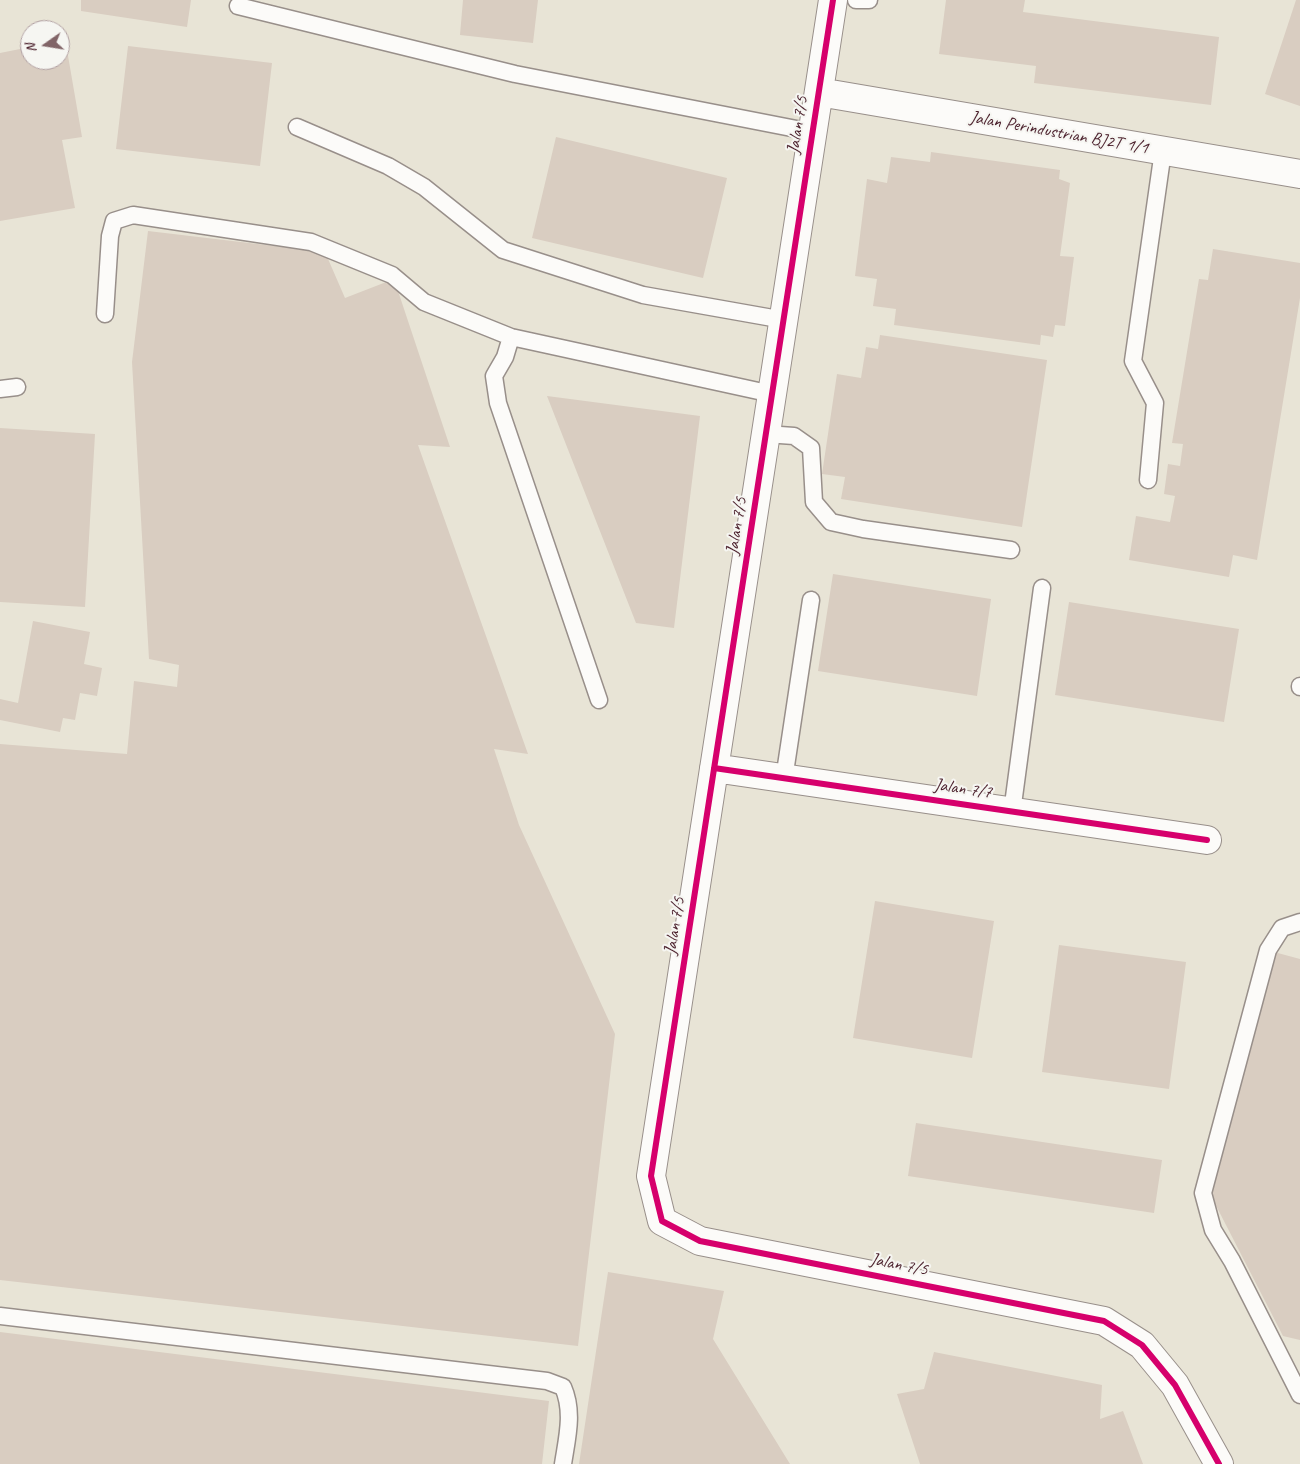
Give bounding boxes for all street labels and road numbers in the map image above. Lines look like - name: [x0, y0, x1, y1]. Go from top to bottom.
- street label: Jalan 7/5: [783, 95, 813, 155]
- street label: Jalan Perindustrian BJ2T 1/1: [968, 107, 1150, 159]
- street label: Jalan 7/5: [722, 496, 752, 556]
- street label: Jalan 7/7: [933, 774, 993, 804]
- street label: Jalan 7/5: [660, 896, 690, 956]
- street label: Jalan 7/5: [868, 1249, 930, 1281]

